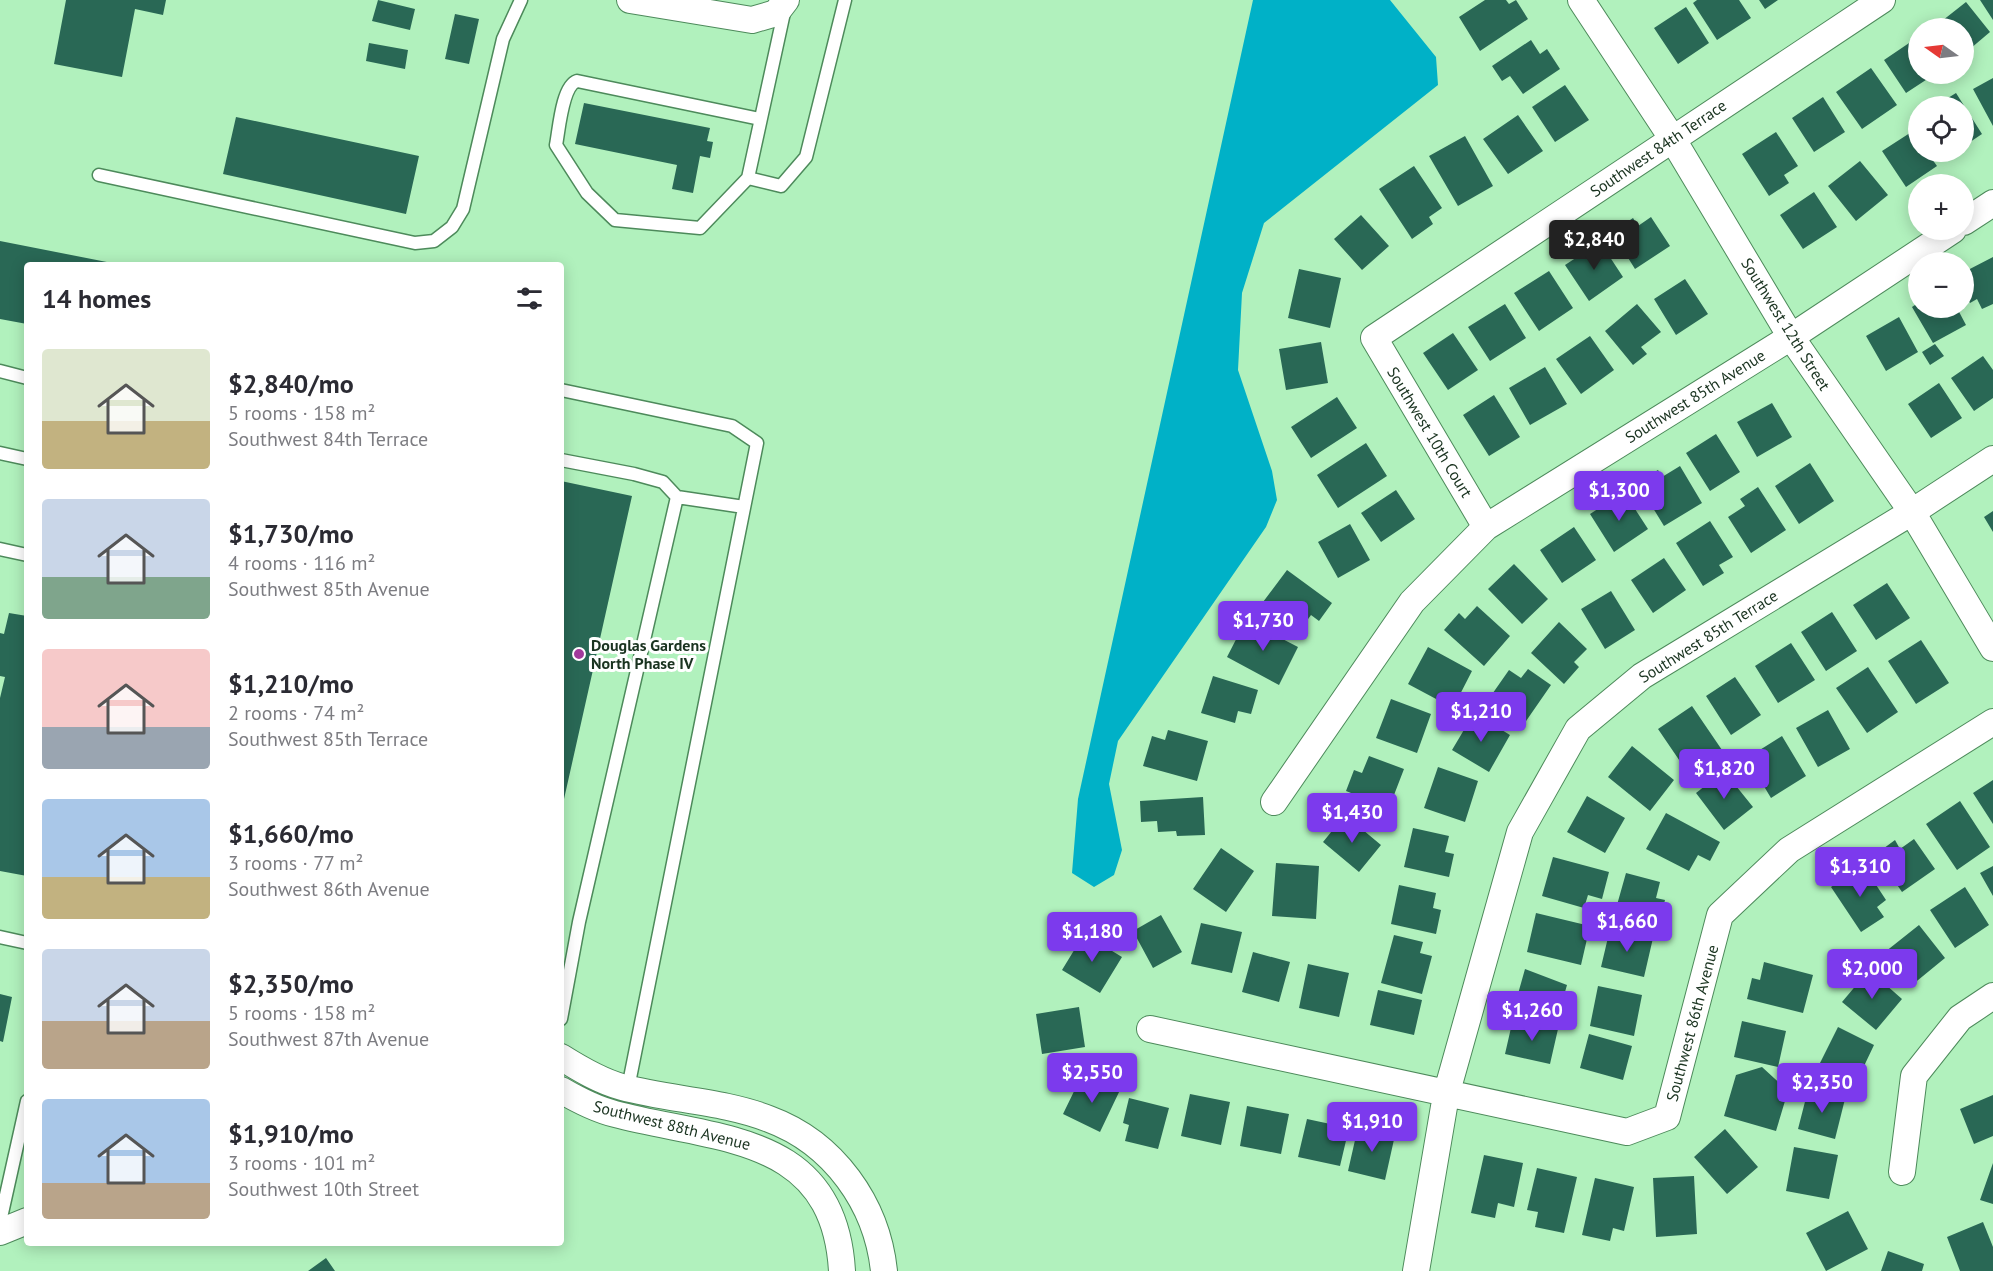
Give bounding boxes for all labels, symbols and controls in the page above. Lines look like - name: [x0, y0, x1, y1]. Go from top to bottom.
- north arrow: [1908, 18, 1974, 84]
- map controls: [1908, 18, 1974, 318]
- street label: Southwest 84th Terrace: [1586, 95, 1730, 201]
- button: locate: [1908, 96, 1974, 162]
- button: +: [1908, 174, 1974, 240]
- pin: $2,840: [1545, 220, 1643, 271]
- text: $2,840: [1563, 226, 1625, 252]
- button: −: [1908, 252, 1974, 318]
- street label: Southwest 12th Street: [1737, 254, 1835, 395]
- text: 14 homes: [42, 282, 151, 315]
- icon: filters: [513, 282, 546, 315]
- street label: Southwest 85th Avenue: [1621, 345, 1769, 447]
- street label: Southwest 10th Court: [1383, 363, 1477, 502]
- text: $2,840/mo: [228, 367, 354, 400]
- icon: home: [90, 373, 162, 445]
- text: 5 rooms · 158 m²: [228, 400, 375, 426]
- text: Southwest 84th Terrace: [228, 426, 428, 452]
- pin: $1,300: [1570, 471, 1668, 522]
- text: $1,300: [1588, 477, 1650, 503]
- text: $1,730/mo: [228, 517, 354, 550]
- icon: home: [90, 523, 162, 595]
- text: 4 rooms · 116 m²: [228, 550, 375, 576]
- text: Southwest 85th Avenue: [228, 576, 430, 602]
- street label: Southwest 85th Terrace: [1635, 585, 1781, 687]
- pin: $1,730: [1214, 601, 1312, 652]
- text: $1,730: [1232, 607, 1294, 633]
- place label: Douglas Gardens North Phase IV: [591, 635, 706, 673]
- marker: Douglas Gardens North Phase IV: [572, 647, 586, 661]
- text: $1,210/mo: [228, 667, 354, 700]
- icon: home: [90, 673, 162, 745]
- pin: $1,210: [1432, 692, 1530, 743]
- text: $1,210: [1450, 698, 1512, 724]
- text: 2 rooms · 74 m²: [228, 700, 364, 726]
- text: Southwest 85th Terrace: [228, 726, 428, 752]
- pin: $1,820: [1675, 749, 1773, 800]
- text: $1,820: [1693, 755, 1755, 781]
- pin: $1,430: [1303, 793, 1401, 844]
- text: $1,430: [1321, 799, 1383, 825]
- text: $1,660/mo: [228, 817, 354, 850]
- icon: home: [90, 823, 162, 895]
- pin: $1,310: [1811, 847, 1909, 898]
- text: 3 rooms · 77 m²: [228, 850, 363, 876]
- text: $1,310: [1829, 853, 1891, 879]
- text: Southwest 86th Avenue: [228, 876, 430, 902]
- pin: $1,660: [1578, 902, 1676, 953]
- text: $1,660: [1596, 908, 1658, 934]
- pin: $1,180: [1043, 912, 1141, 963]
- text: $1,180: [1061, 918, 1123, 944]
- street label: Southwest 86th Avenue: [1661, 942, 1723, 1104]
- pin: $2,000: [1823, 949, 1921, 1000]
- text: $2,000: [1841, 955, 1903, 981]
- text: $2,350/mo: [228, 967, 354, 1000]
- icon: home: [90, 973, 162, 1045]
- pin: $1,260: [1483, 991, 1581, 1042]
- text: $1,260: [1501, 997, 1563, 1023]
- text: 5 rooms · 158 m²: [228, 1000, 375, 1026]
- text: Southwest 87th Avenue: [228, 1026, 429, 1052]
- pin: $2,550: [1043, 1053, 1141, 1104]
- text: $2,550: [1061, 1059, 1123, 1085]
- pin: $2,350: [1773, 1063, 1871, 1114]
- text: $2,350: [1791, 1069, 1853, 1095]
- street label: Southwest 88th Avenue: [591, 1096, 753, 1154]
- pin: $1,910: [1323, 1102, 1421, 1153]
- text: $1,910: [1341, 1108, 1403, 1134]
- text: $1,910/mo: [228, 1117, 354, 1150]
- icon: home: [90, 1123, 162, 1195]
- text: 3 rooms · 101 m²: [228, 1150, 375, 1176]
- text: Southwest 10th Street: [228, 1176, 419, 1202]

